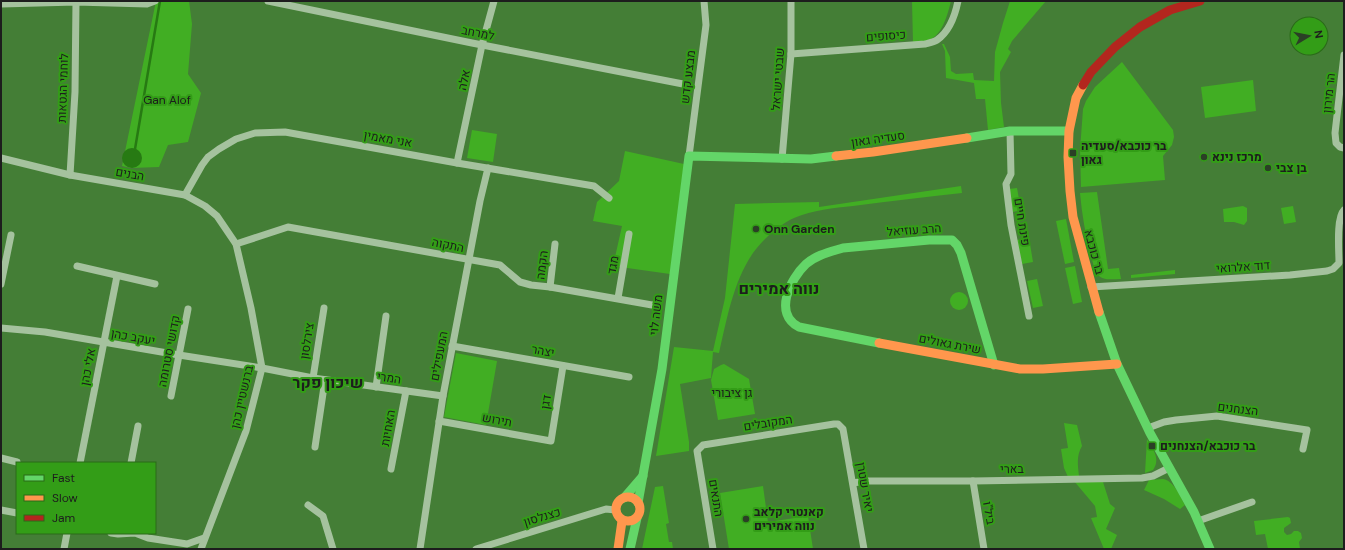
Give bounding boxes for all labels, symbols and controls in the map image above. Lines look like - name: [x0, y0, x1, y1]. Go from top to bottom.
- north arrow: [1289, 16, 1329, 56]
- street label: למרחב: [460, 22, 496, 44]
- street label: כיסופים: [865, 27, 907, 45]
- text: N: [1311, 29, 1326, 39]
- street label: שבטי ישראל: [768, 47, 788, 111]
- street label: מבצע קדש: [677, 49, 699, 105]
- street label: לוחמי הגטאות: [54, 53, 72, 123]
- street label: אלה: [454, 68, 474, 92]
- street label: הר מירון: [1319, 72, 1339, 114]
- park label: Gan Alof: [143, 92, 191, 108]
- street label: אני מאמין: [363, 127, 414, 151]
- street label: סעדיה גאון: [850, 127, 906, 151]
- place label: בר כוכבא/סעדיה גאון: [1081, 138, 1167, 168]
- marker: בר כוכבא/סעדיה גאון: [1068, 148, 1078, 158]
- place label: מרכז נינא: [1212, 149, 1262, 165]
- marker: מרכז נינא: [1199, 152, 1209, 162]
- place label: בן צבי: [1276, 160, 1307, 176]
- marker: בן צבי: [1263, 163, 1273, 173]
- street label: הבנים: [114, 164, 146, 184]
- street label: פינת חיים: [1010, 197, 1034, 247]
- street label: הרב עוזיאל: [886, 220, 942, 240]
- place label: Onn Garden: [764, 221, 835, 237]
- marker: Onn Garden: [751, 224, 761, 234]
- street label: בר כוכבא: [1080, 228, 1108, 277]
- street label: התקוה: [430, 234, 466, 256]
- street label: הקמה: [532, 250, 552, 280]
- street label: מגד: [604, 254, 622, 276]
- street label: דוד אלרואי: [1216, 257, 1270, 277]
- district label: נווה אמירים: [739, 278, 819, 299]
- street label: משה לוי: [646, 294, 666, 336]
- street label: קדושי סטרומה: [154, 314, 184, 388]
- street label: צירלסון: [296, 321, 318, 360]
- street label: יעקב כהן: [110, 325, 156, 349]
- street label: המעפילים: [426, 330, 452, 382]
- street label: שירת גאולים: [918, 330, 982, 358]
- street label: יצהר: [530, 341, 556, 361]
- street label: אלי כהן: [77, 347, 100, 387]
- street label: ברנשטיין כהן: [227, 363, 257, 430]
- street label: המרי: [376, 368, 402, 388]
- district label: שיכון פקר: [293, 372, 363, 393]
- park label: גן ציבורי: [712, 385, 753, 401]
- street label: דגן: [537, 394, 555, 410]
- street label: הצנחנים: [1217, 399, 1259, 419]
- street label: האחיות: [377, 409, 399, 447]
- street label: תירוש: [481, 410, 513, 430]
- street label: המקובלים: [742, 411, 794, 435]
- place label: בר כוכבא/הצנחנים: [1160, 438, 1256, 454]
- marker: בר כוכבא/הצנחנים: [1147, 441, 1157, 451]
- street label: יאיר שטרן: [853, 461, 877, 513]
- street label: בארי: [1000, 461, 1025, 477]
- legend: [16, 462, 156, 534]
- text: Fast: [52, 470, 75, 486]
- street label: התנאים: [705, 478, 727, 518]
- text: Slow: [52, 490, 78, 506]
- street label: ביל"ו: [979, 500, 999, 526]
- street label: כצנלסון: [521, 504, 563, 530]
- place label: קאנטרי קלאב נווה אמירים: [754, 504, 824, 534]
- text: Jam: [52, 510, 75, 526]
- marker: קאנטרי קלאב נווה אמירים: [741, 514, 751, 524]

